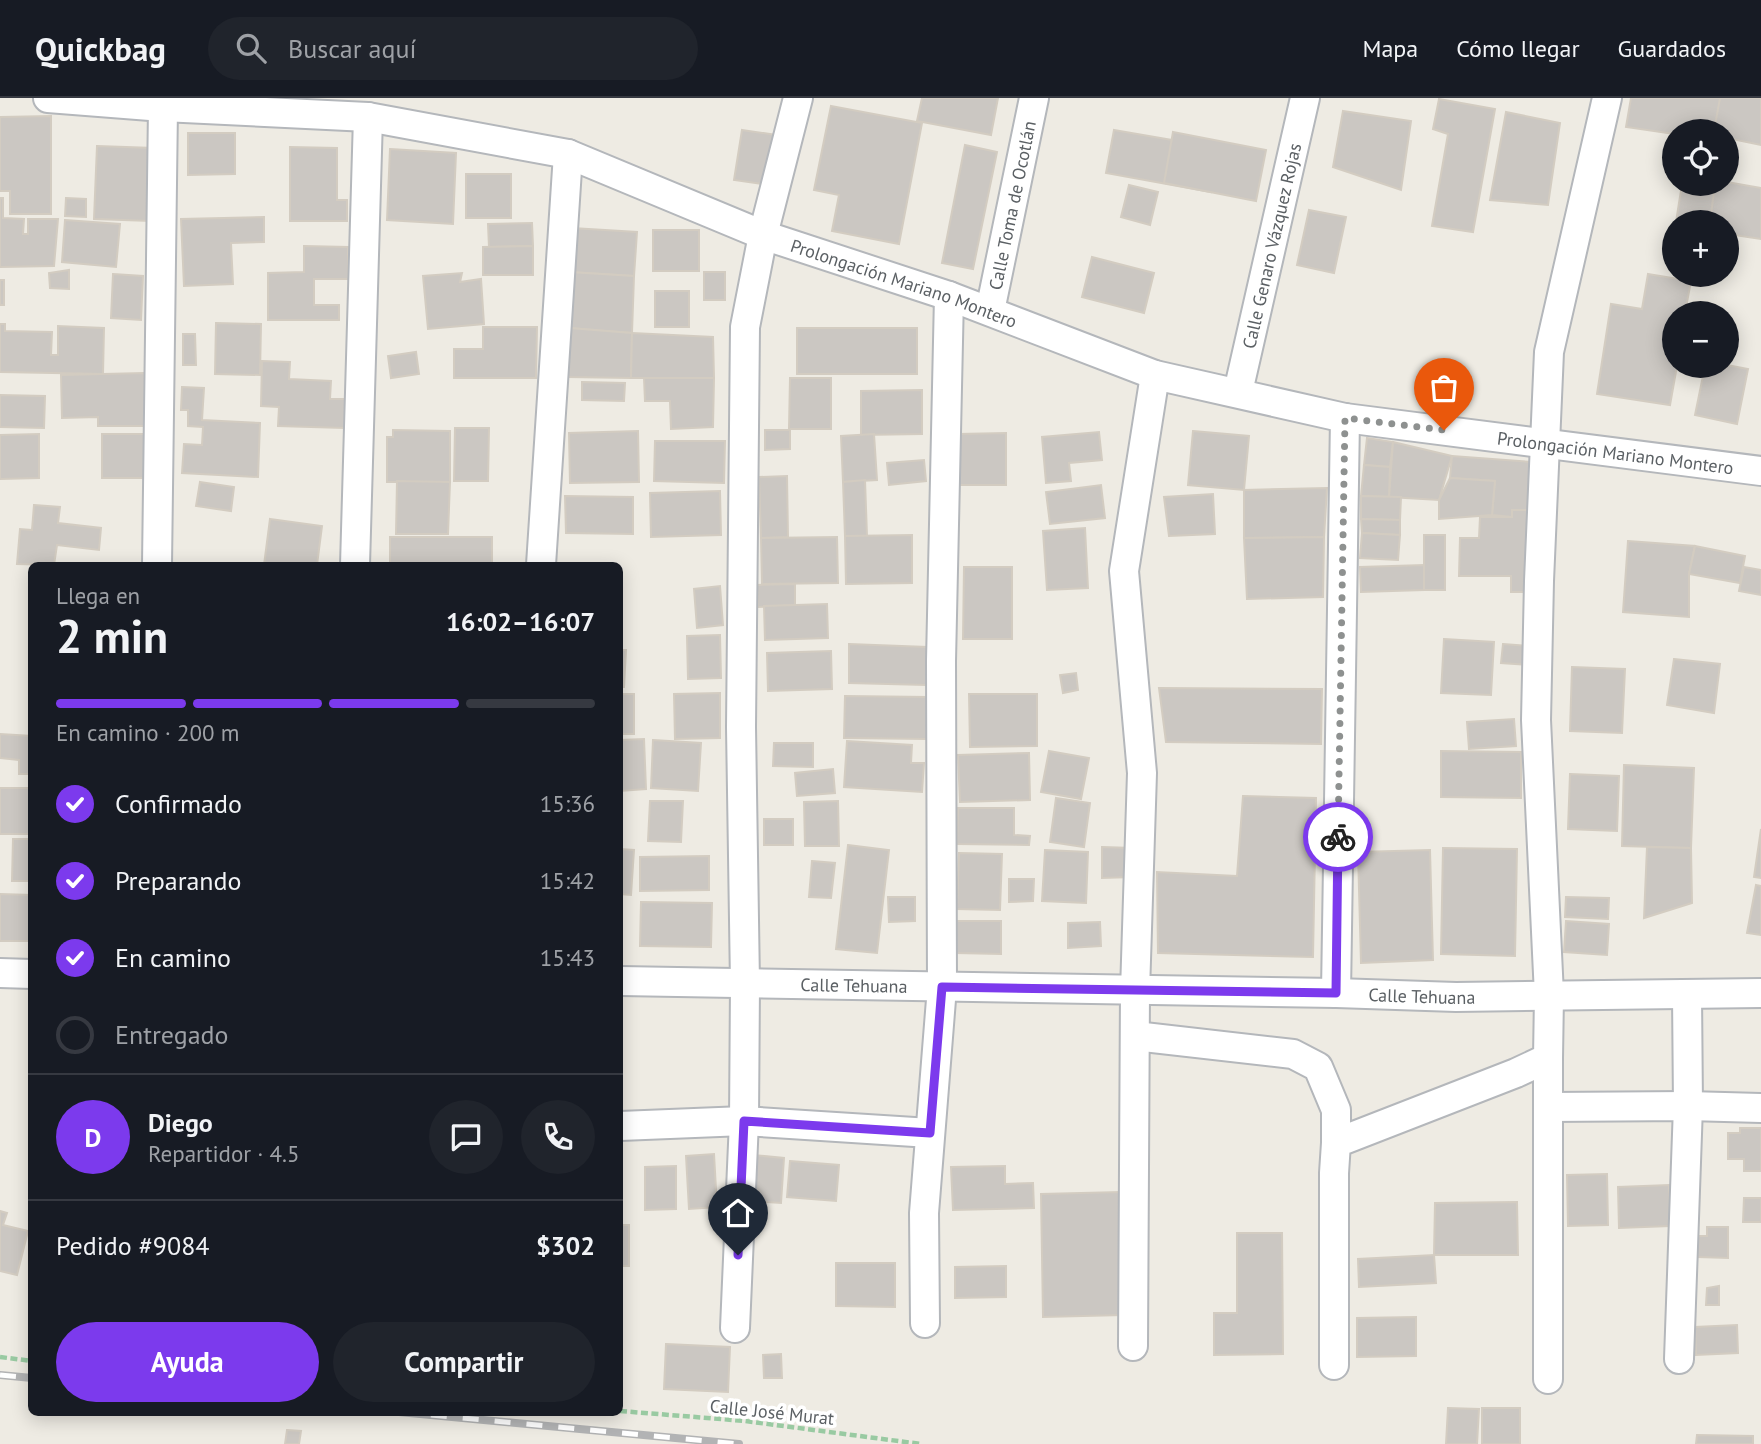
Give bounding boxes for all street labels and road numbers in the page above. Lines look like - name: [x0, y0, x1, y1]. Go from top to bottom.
- street label: Calle Toma de Ocotlán: [983, 119, 1041, 292]
- street label: Calle Genaro Vázquez Rojas: [1237, 141, 1306, 351]
- street label: Prolongación Mariano Montero: [788, 233, 1020, 333]
- street label: Prolongación Mariano Montero: [1496, 426, 1735, 479]
- street label: Calle Tehuana: [800, 973, 908, 997]
- street label: Calle Tehuana: [1368, 983, 1475, 1009]
- street label: Calle José Murat: [709, 1394, 835, 1430]

